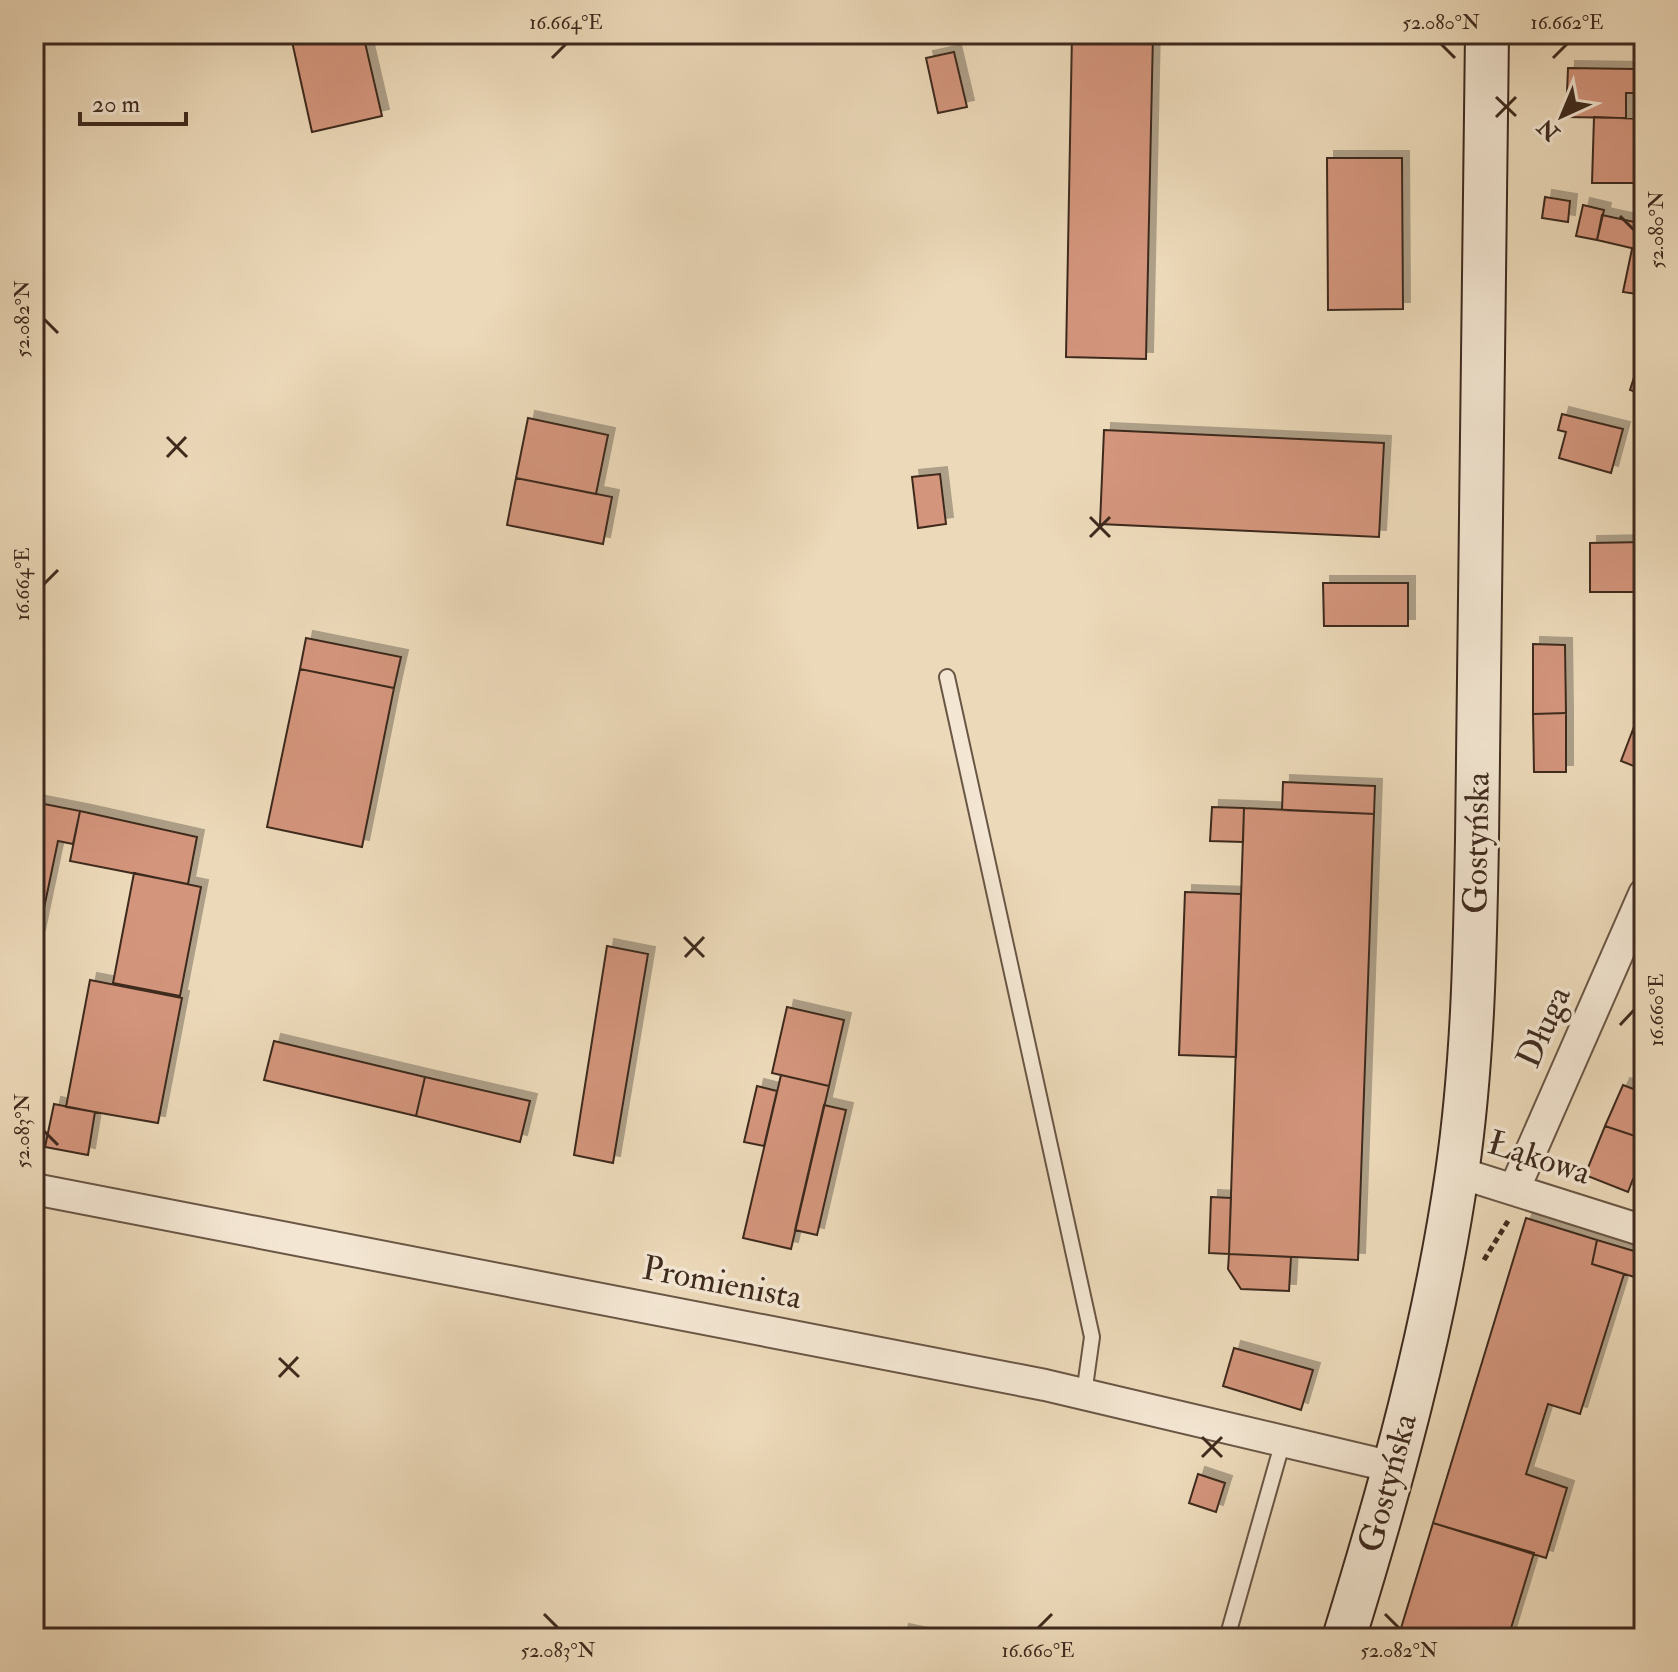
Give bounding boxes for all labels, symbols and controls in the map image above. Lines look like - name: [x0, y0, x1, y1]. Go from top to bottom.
- text: 16.664°E: [529, 10, 603, 35]
- text: 52.080°N: [1402, 10, 1480, 35]
- text: 16.662°E: [1531, 10, 1603, 35]
- scale bar: [80, 76, 186, 126]
- north arrow: [1522, 76, 1602, 156]
- text: 20 m: [92, 89, 141, 120]
- text: N: [1532, 113, 1566, 147]
- text: 52.080°N: [1644, 191, 1669, 269]
- text: 52.082°N: [10, 280, 35, 358]
- text: 16.664°E: [10, 547, 35, 621]
- street label: Gostyńska: [1454, 771, 1500, 914]
- text: 16.660°E: [1644, 974, 1669, 1046]
- street label: Długa: [1507, 979, 1581, 1074]
- text: 52.083°N: [10, 1093, 35, 1169]
- street label: Łąkowa: [1482, 1121, 1597, 1195]
- street label: Promienista: [639, 1247, 806, 1320]
- street label: Gostyńska: [1349, 1408, 1427, 1557]
- text: 52.083°N: [520, 1638, 596, 1663]
- text: 16.660°E: [1002, 1638, 1074, 1663]
- text: 52.082°N: [1360, 1638, 1438, 1663]

